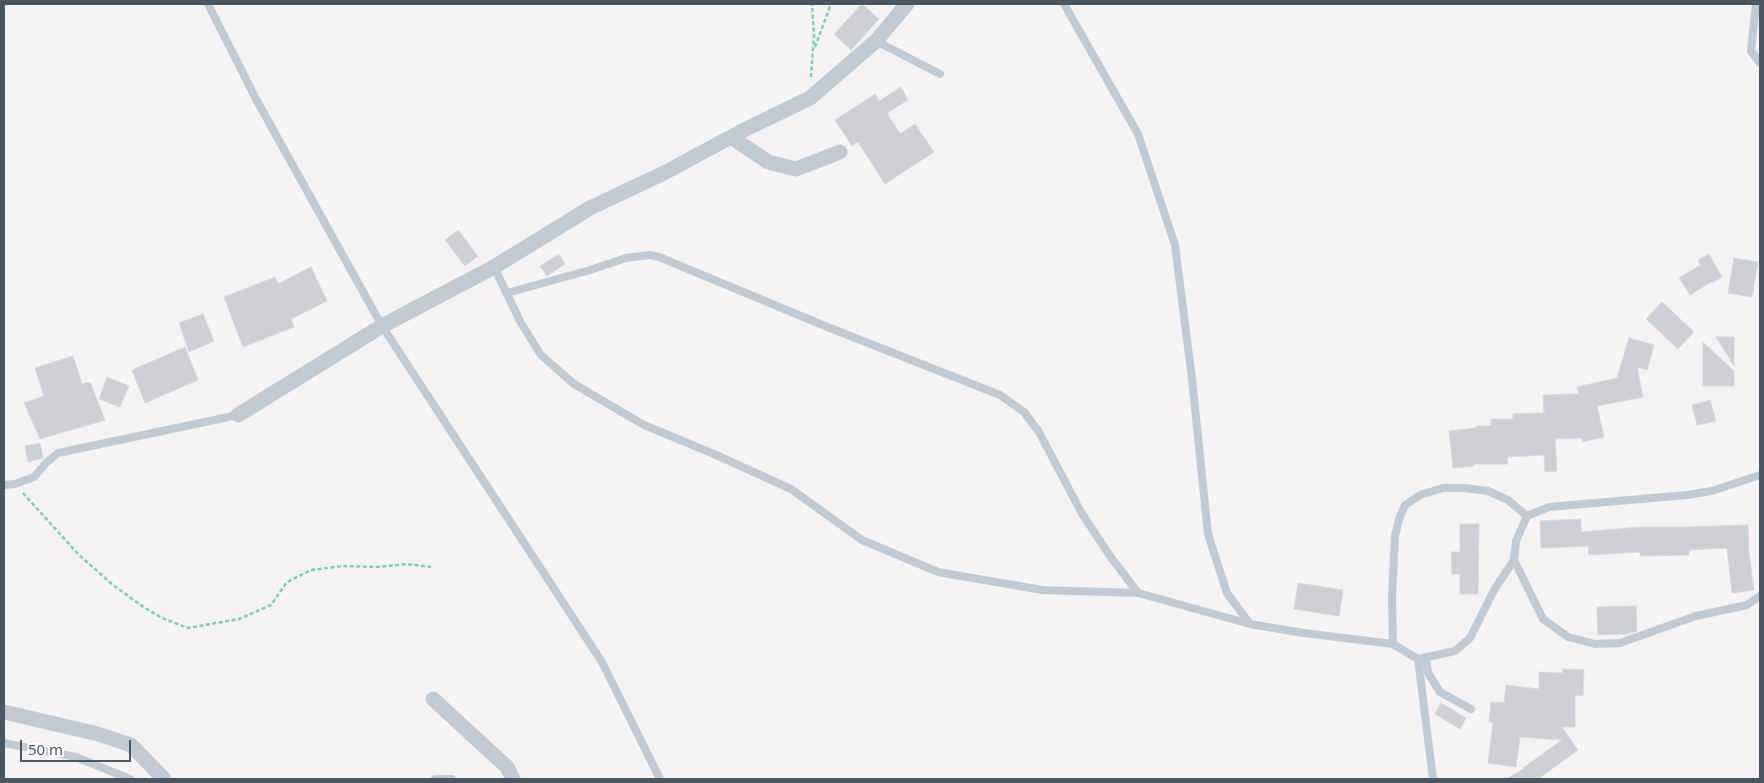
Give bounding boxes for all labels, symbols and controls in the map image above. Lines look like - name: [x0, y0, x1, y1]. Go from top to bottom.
- scale bar: [22, 730, 134, 762]
- text: 50 m: [28, 739, 63, 759]

